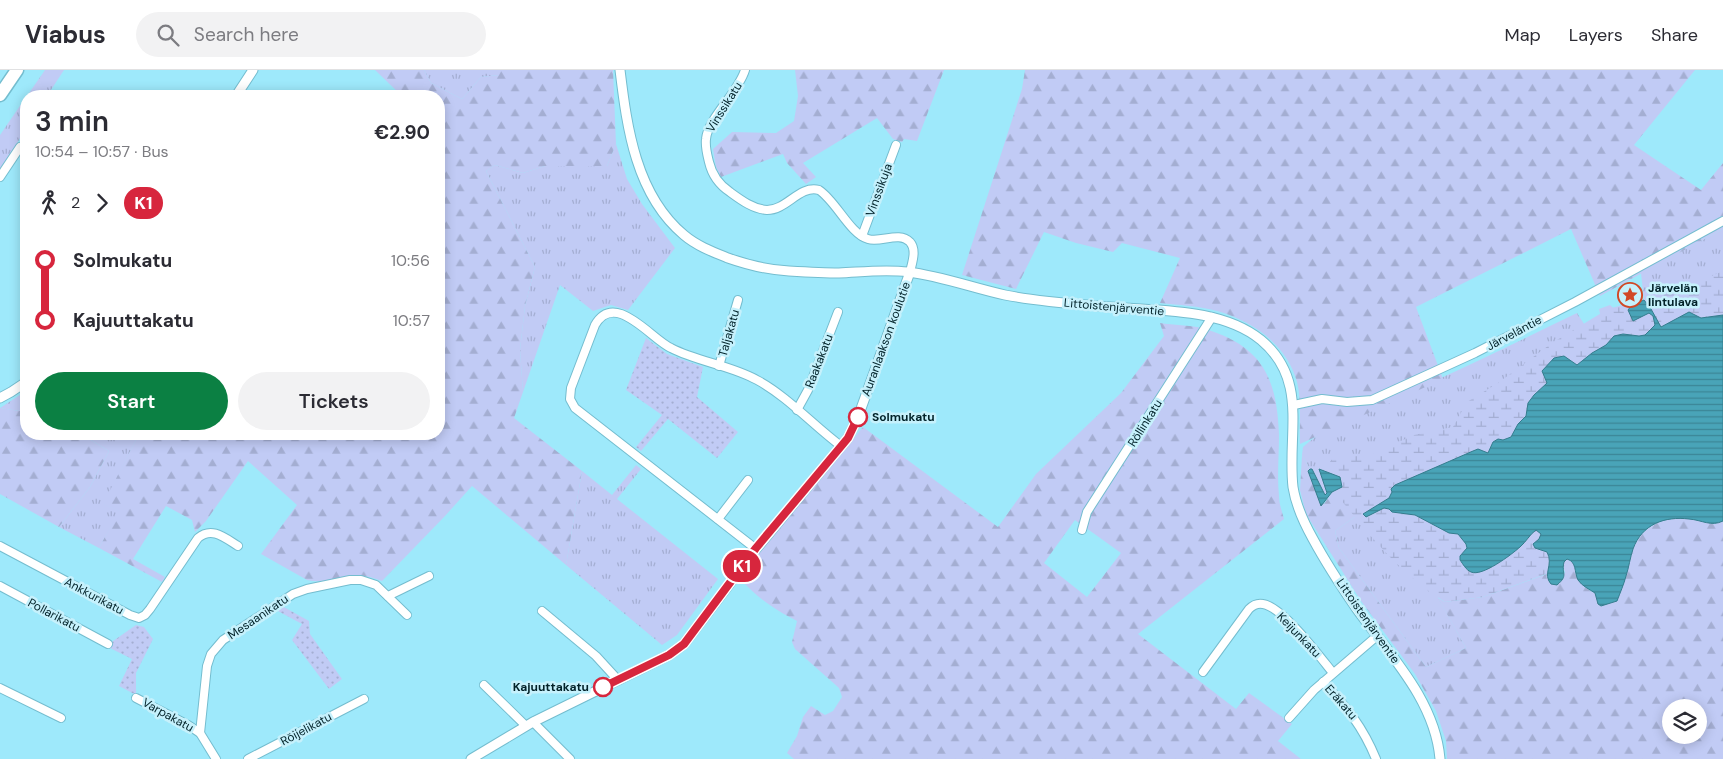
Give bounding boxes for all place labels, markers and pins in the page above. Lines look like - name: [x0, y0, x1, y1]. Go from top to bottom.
- place label: Järvelän lintulava: [1648, 280, 1698, 310]
- place icon: Järvelän lintulava: [1617, 282, 1643, 308]
- marker: Solmukatu: [848, 407, 868, 427]
- place label: Solmukatu: [872, 409, 935, 425]
- marker: Kajuuttakatu: [593, 677, 613, 697]
- place label: Kajuuttakatu: [513, 679, 589, 695]

